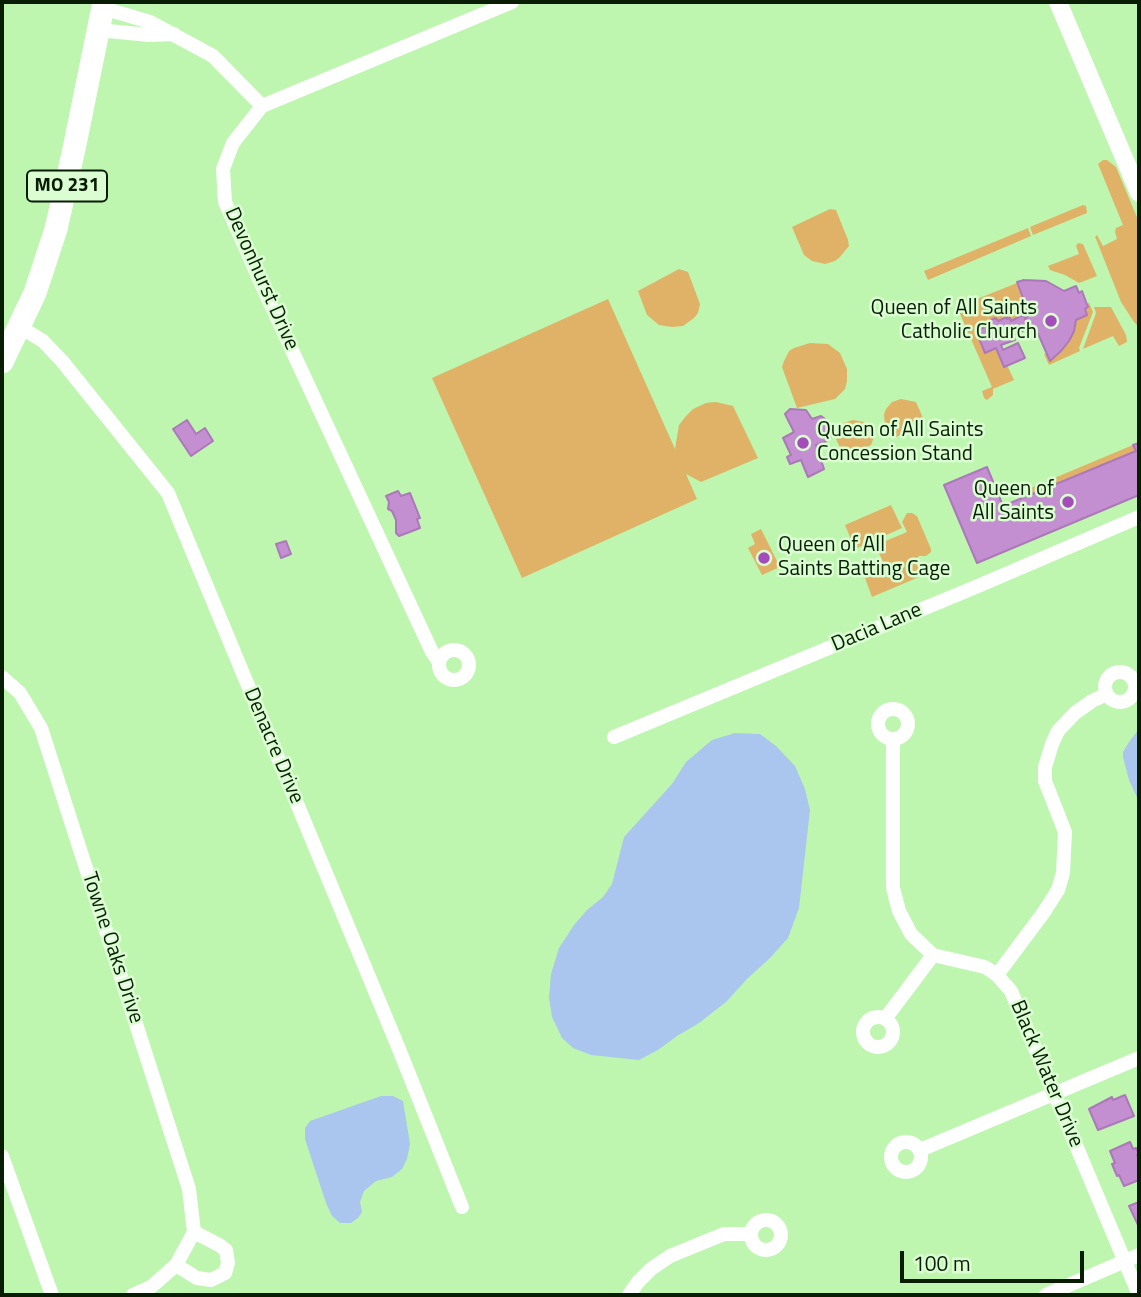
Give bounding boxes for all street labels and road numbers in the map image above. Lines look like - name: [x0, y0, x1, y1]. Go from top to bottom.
- road number: MO 231: [27, 170, 107, 202]
- street label: Devonhurst Drive: [218, 204, 304, 354]
- street label: Dacia Lane: [828, 598, 926, 658]
- street label: Denacre Drive: [237, 684, 309, 808]
- street label: Towne Oaks Drive: [76, 869, 148, 1027]
- street label: Black Water Drive: [1004, 997, 1088, 1151]

